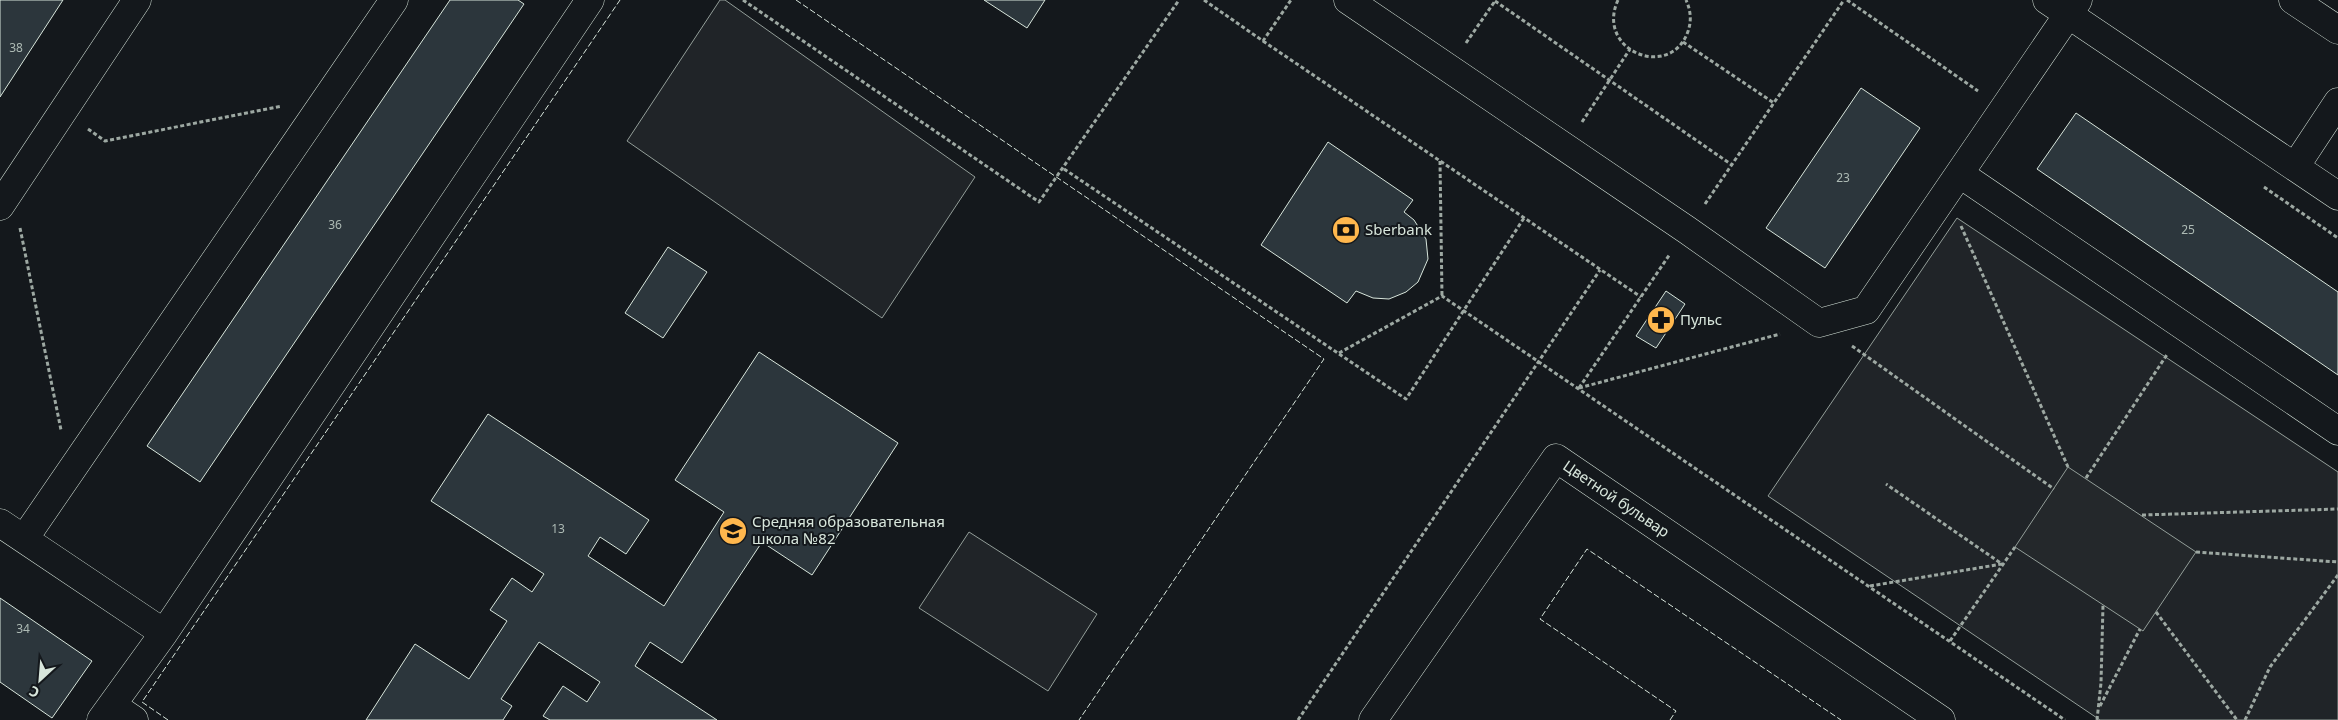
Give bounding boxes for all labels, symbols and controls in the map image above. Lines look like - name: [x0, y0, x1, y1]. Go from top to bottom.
- house number: 38: [9, 39, 23, 56]
- house number: 23: [1836, 169, 1850, 186]
- bank icon: Sberbank: [1331, 215, 1361, 245]
- house number: 36: [328, 216, 342, 233]
- place label: Sberbank: [1365, 219, 1432, 239]
- house number: 25: [2181, 221, 2195, 238]
- pharmacy icon: Пульс: [1646, 305, 1676, 335]
- place label: Пульс: [1680, 309, 1722, 329]
- street label: Цветной бульвар: [1559, 455, 1674, 541]
- place label: Средняя образовательная школа №82: [752, 511, 945, 548]
- school or university icon: Средняя образовательная школа №82: [718, 516, 748, 546]
- house number: 13: [551, 520, 565, 537]
- house number: 34: [16, 620, 30, 637]
- north arrow: [15, 655, 65, 705]
- text: С: [26, 682, 42, 703]

